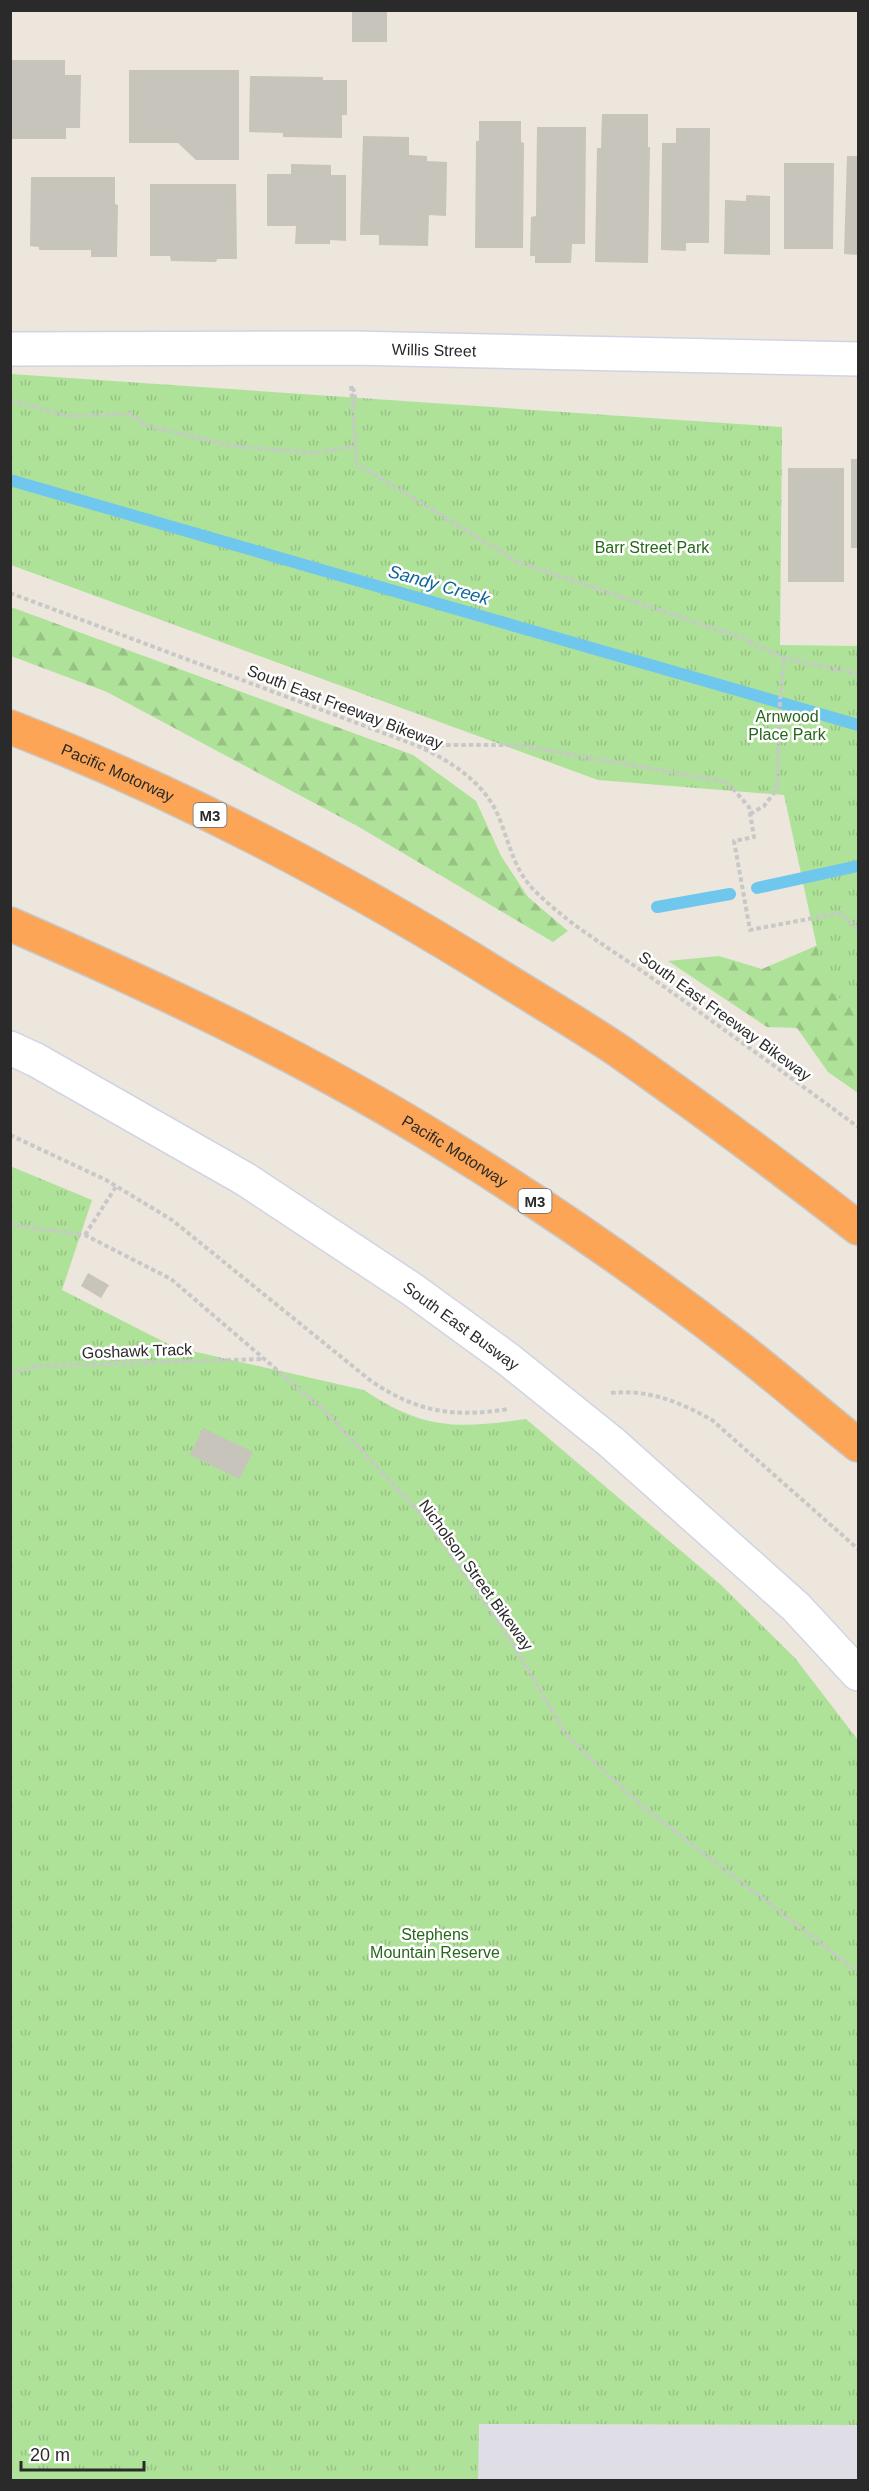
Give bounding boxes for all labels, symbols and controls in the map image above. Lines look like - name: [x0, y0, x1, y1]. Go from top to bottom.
- street label: Willis Street: [392, 340, 477, 359]
- park label: Barr Street Park: [595, 539, 710, 556]
- water label: Sandy Creek: [386, 561, 493, 609]
- street label: South East Freeway Bikeway: [245, 662, 445, 752]
- park label: Arnwood Place Park: [748, 708, 827, 743]
- street label: Pacific Motorway: [59, 740, 177, 805]
- road number: M3: [194, 803, 226, 827]
- street label: South East Freeway Bikeway: [636, 948, 814, 1084]
- street label: Pacific Motorway: [399, 1112, 511, 1190]
- road number: M3: [518, 1189, 552, 1213]
- street label: South East Busway: [400, 1278, 522, 1374]
- street label: Goshawk Track: [82, 1341, 193, 1361]
- street label: Nicholson Street Bikeway: [416, 1497, 536, 1653]
- park label: Stephens Mountain Reserve: [370, 1926, 500, 1961]
- scale bar: [21, 2434, 144, 2472]
- text: 20 m: [30, 2445, 70, 2465]

